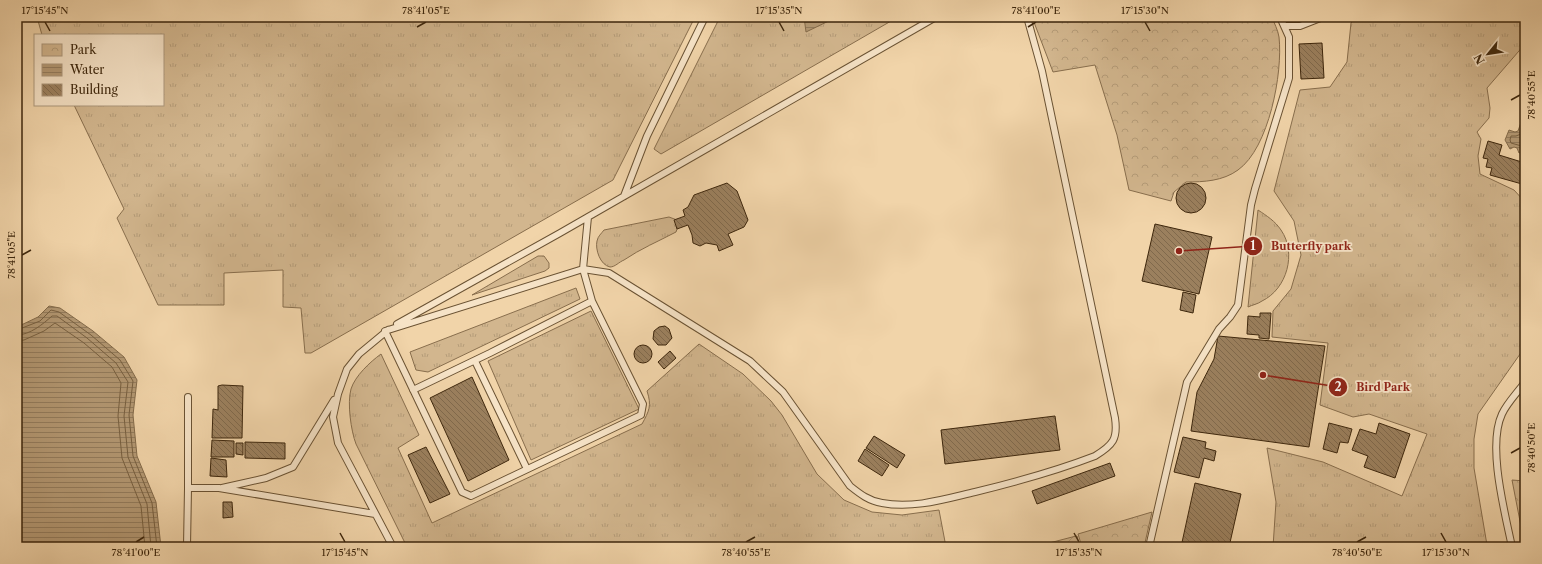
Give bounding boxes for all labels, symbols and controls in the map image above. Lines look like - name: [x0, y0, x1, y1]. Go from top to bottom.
- text: 17°15'45"N: [22, 4, 68, 17]
- text: 78°41'05"E: [402, 4, 450, 17]
- text: 17°15'35"N: [755, 4, 803, 17]
- text: 78°41'00"E: [1012, 4, 1060, 17]
- text: 17°15'30"N: [1121, 4, 1169, 17]
- legend: [34, 34, 164, 106]
- north arrow: [1468, 34, 1508, 74]
- text: Park: [70, 42, 97, 57]
- text: N: [1471, 51, 1488, 67]
- text: Water: [69, 62, 104, 77]
- text: 78°40'55"E: [1525, 70, 1538, 120]
- text: Building: [70, 82, 118, 97]
- text: 78°41'05"E: [5, 231, 18, 279]
- callout: Butterfly park: [1243, 234, 1359, 257]
- text: 1: [1250, 238, 1256, 253]
- text: Butterfly park: [1271, 239, 1352, 253]
- callout: Bird Park: [1328, 376, 1418, 399]
- text: 2: [1334, 379, 1342, 394]
- text: Bird Park: [1356, 380, 1411, 394]
- text: 78°40'50"E: [1525, 423, 1538, 473]
- text: 78°41'00"E: [112, 546, 160, 559]
- text: 17°15'45"N: [322, 546, 368, 559]
- text: 78°40'55"E: [721, 546, 771, 559]
- text: 17°15'35"N: [1055, 546, 1103, 559]
- text: 78°40'50"E: [1332, 546, 1382, 559]
- text: 17°15'30"N: [1422, 546, 1470, 559]

